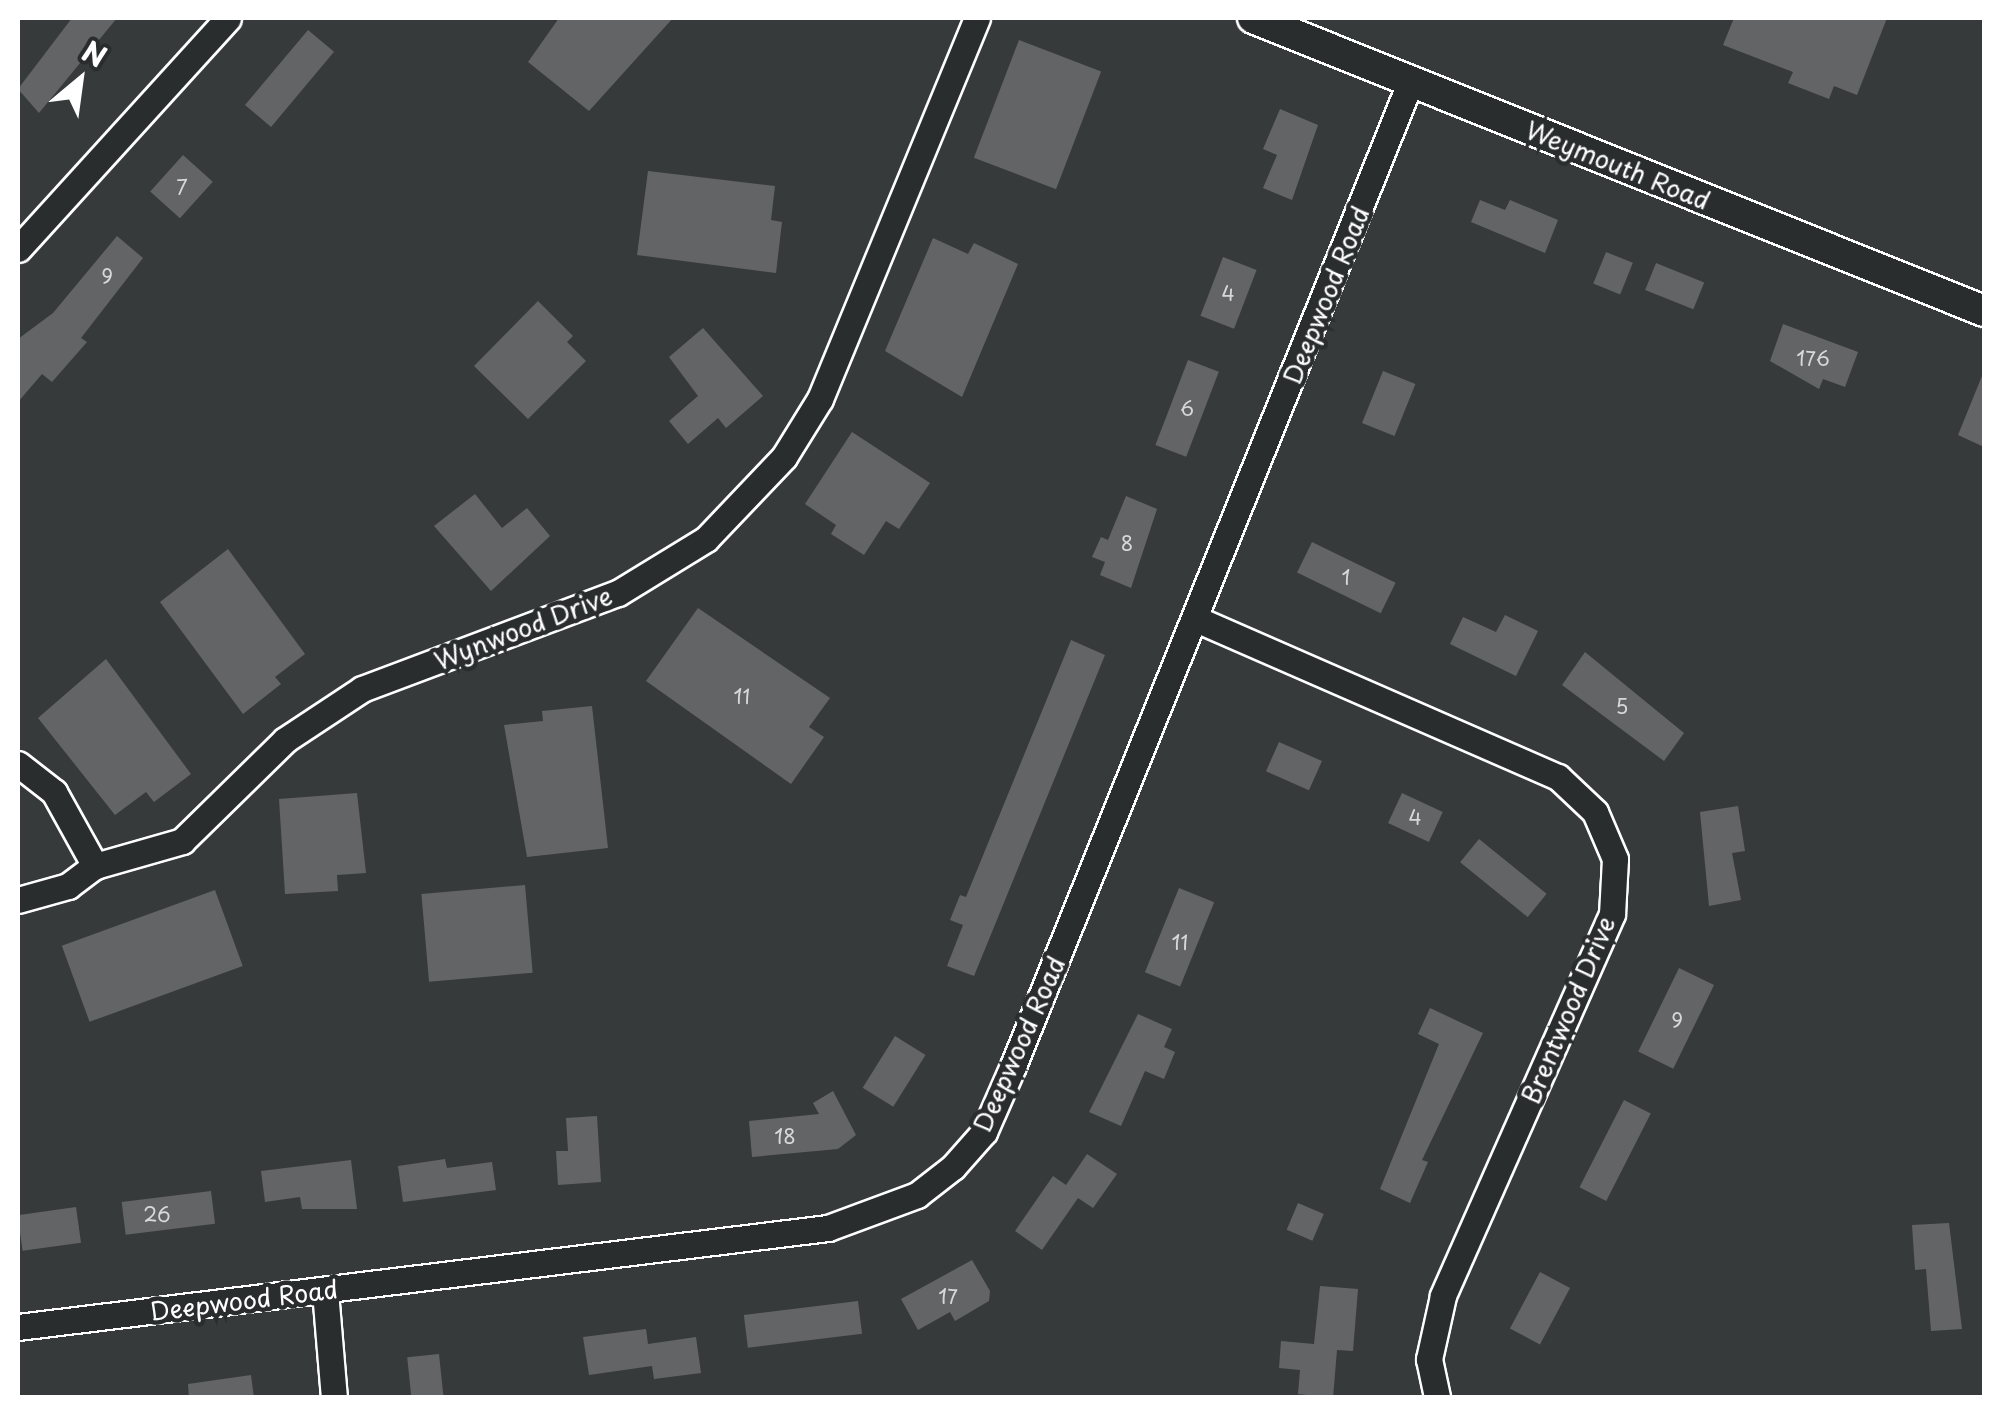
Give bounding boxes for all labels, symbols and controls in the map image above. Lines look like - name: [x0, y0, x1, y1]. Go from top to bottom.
- text: N: [75, 29, 115, 78]
- north arrow: [30, 30, 130, 130]
- street label: Weymouth Road: [1521, 114, 1715, 216]
- house number: 7: [176, 175, 188, 199]
- street label: Deepwood Road: [1276, 201, 1376, 389]
- house number: 9: [101, 264, 113, 288]
- house number: 4: [1221, 281, 1235, 305]
- house number: 176: [1796, 346, 1830, 370]
- house number: 6: [1180, 396, 1194, 420]
- house number: 8: [1121, 531, 1133, 555]
- house number: 1: [1342, 565, 1350, 589]
- street label: Wynwood Drive: [429, 580, 617, 676]
- house number: 11: [734, 684, 750, 708]
- house number: 5: [1616, 694, 1628, 718]
- house number: 4: [1408, 805, 1422, 829]
- street label: Brentwood Drive: [1515, 911, 1621, 1109]
- house number: 11: [1172, 930, 1188, 954]
- street label: Deepwood Road: [967, 951, 1071, 1137]
- house number: 9: [1671, 1008, 1683, 1032]
- house number: 18: [774, 1124, 796, 1148]
- house number: 26: [143, 1202, 171, 1226]
- street label: Deepwood Road: [148, 1274, 340, 1326]
- house number: 17: [938, 1284, 958, 1308]

